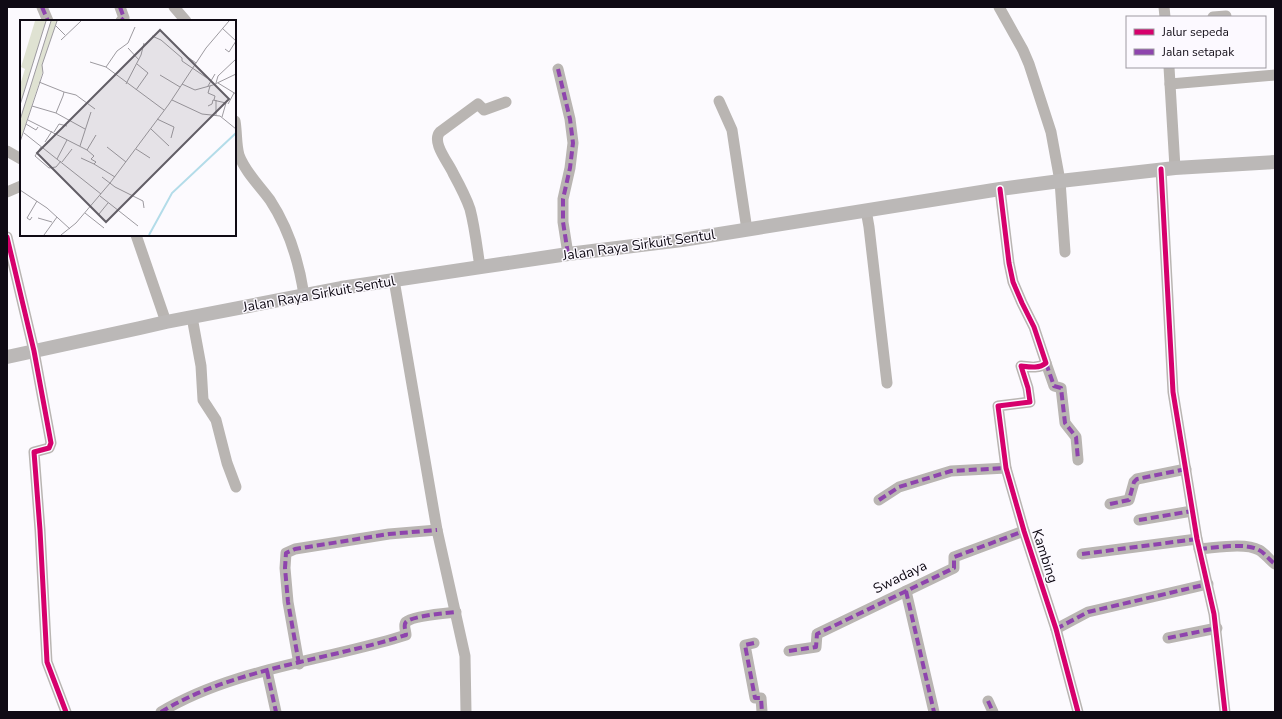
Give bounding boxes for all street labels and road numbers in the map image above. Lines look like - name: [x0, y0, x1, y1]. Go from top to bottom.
- street label: Jalan Raya Sirkuit Sentul: [560, 225, 718, 265]
- street label: Jalan Raya Sirkuit Sentul: [240, 271, 397, 317]
- street label: Kambing: [1027, 527, 1063, 585]
- street label: Swadaya: [870, 556, 930, 598]

